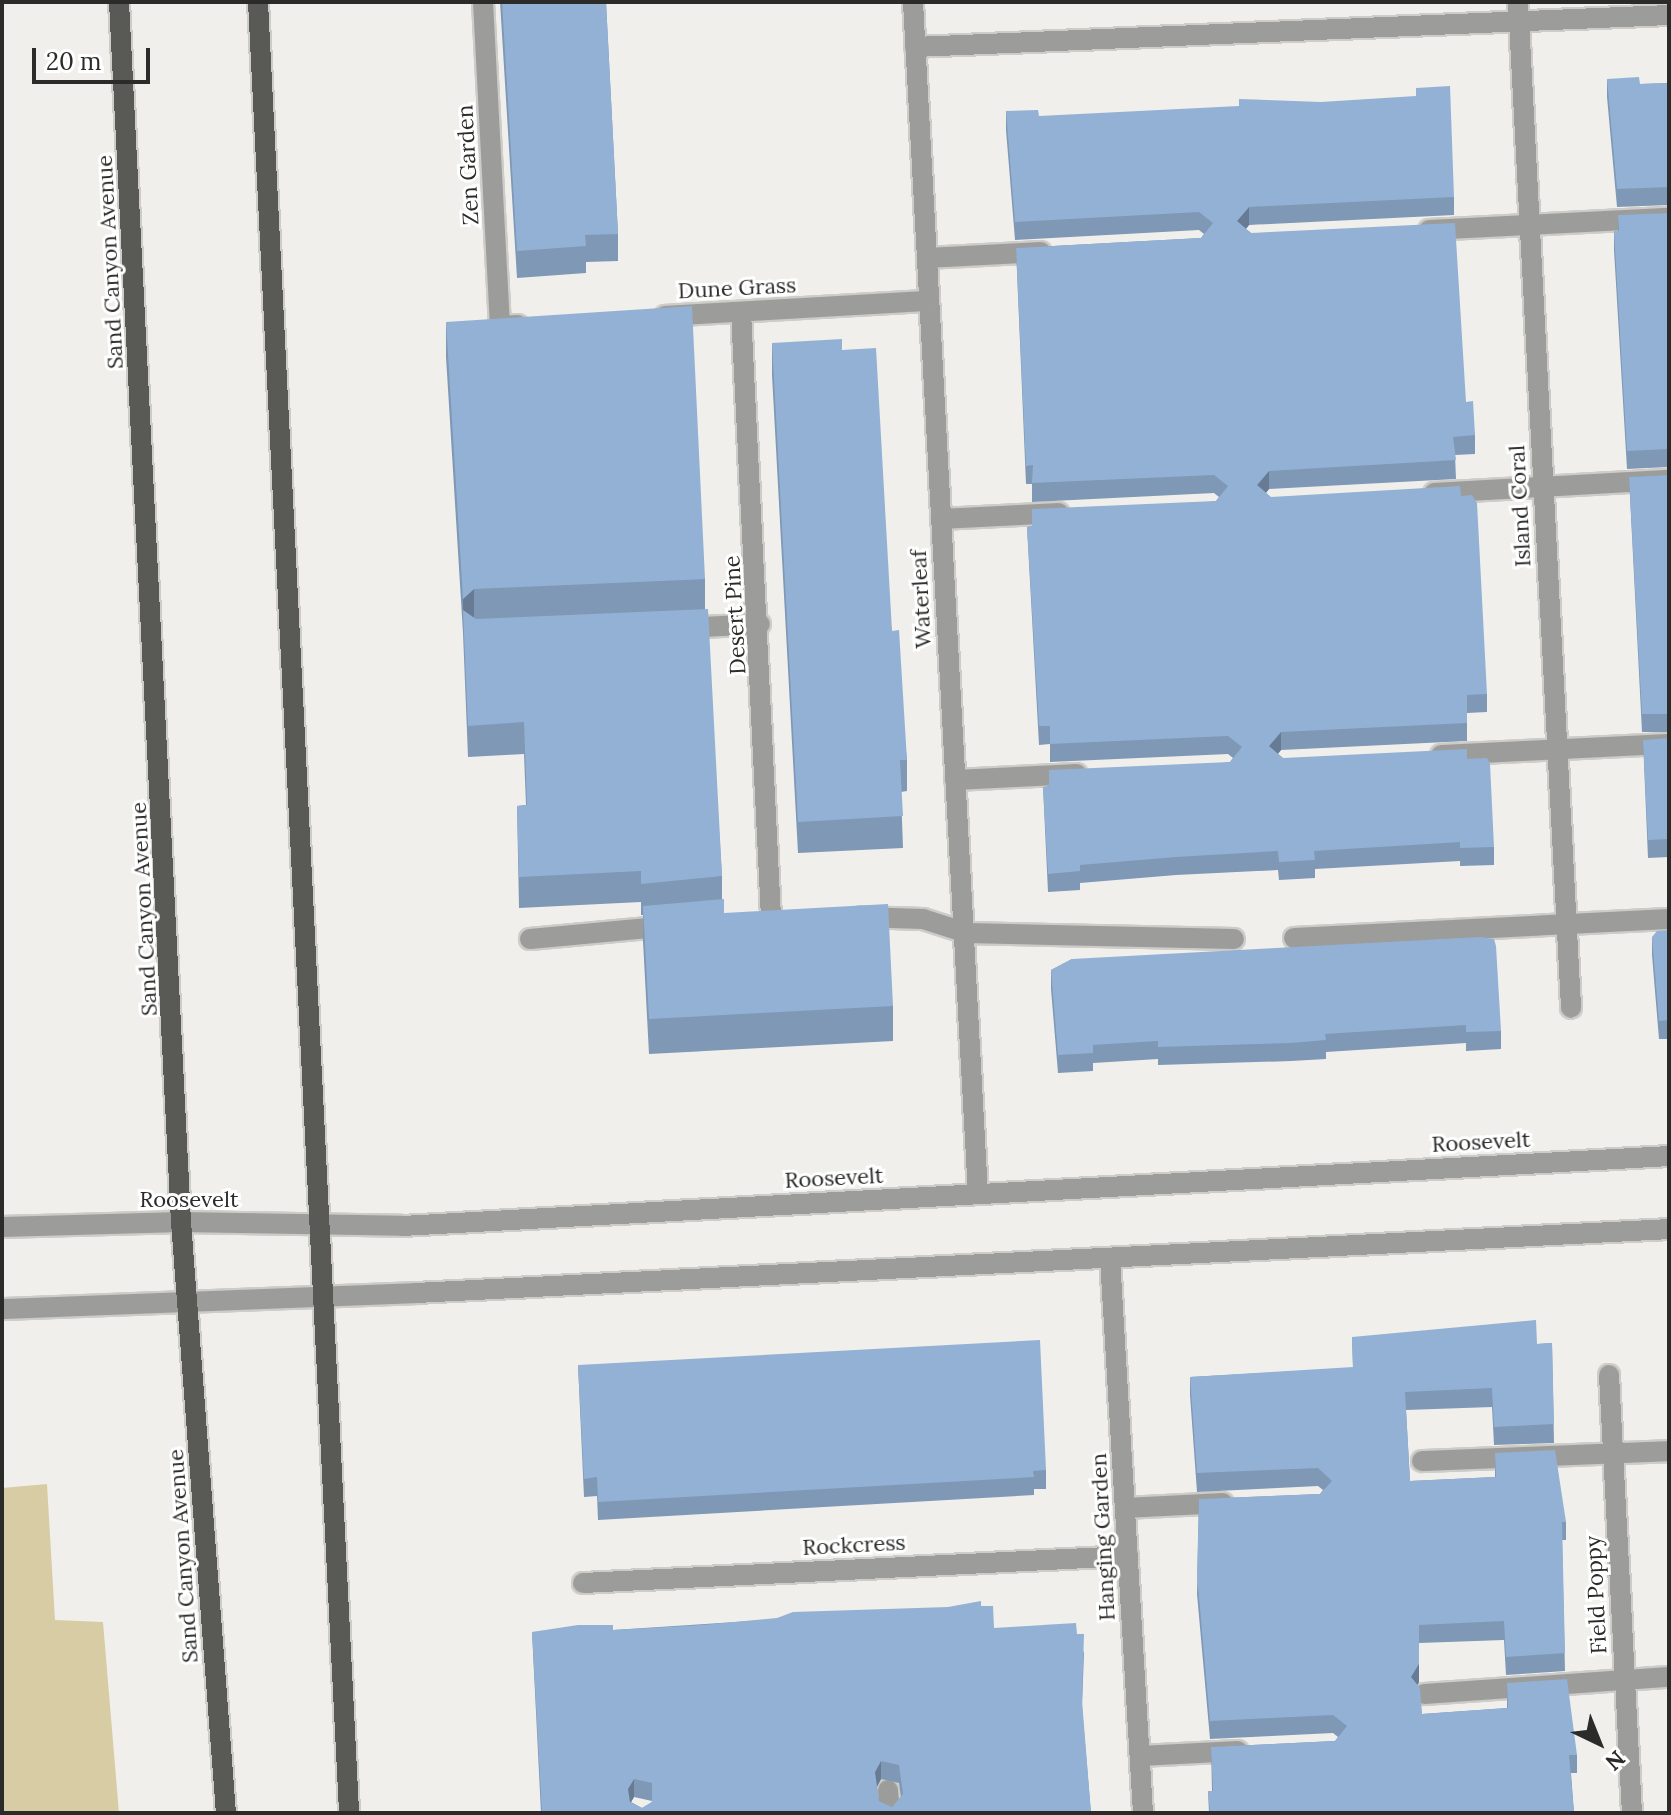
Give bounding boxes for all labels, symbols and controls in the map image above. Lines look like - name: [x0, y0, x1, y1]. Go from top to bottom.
- scale bar: [36, 32, 154, 82]
- text: 20 m: [46, 46, 102, 77]
- street label: Zen Garden: [452, 104, 484, 226]
- street label: Sand Canyon Avenue: [91, 154, 129, 370]
- street label: Dune Grass: [677, 272, 797, 304]
- street label: Island Coral: [1504, 444, 1536, 568]
- street label: Waterleaf: [905, 549, 937, 649]
- street label: Desert Pine: [719, 555, 751, 675]
- street label: Sand Canyon Avenue: [125, 801, 163, 1017]
- street label: Roosevelt: [1431, 1126, 1531, 1158]
- street label: Roosevelt: [784, 1162, 884, 1194]
- street label: Roosevelt: [140, 1187, 238, 1213]
- street label: Sand Canyon Avenue: [162, 1448, 204, 1664]
- street label: Hanging Garden: [1085, 1453, 1121, 1621]
- street label: Rockcress: [802, 1529, 906, 1561]
- street label: Field Poppy: [1580, 1535, 1612, 1655]
- north arrow: [1559, 1703, 1639, 1783]
- text: N: [1600, 1745, 1631, 1777]

